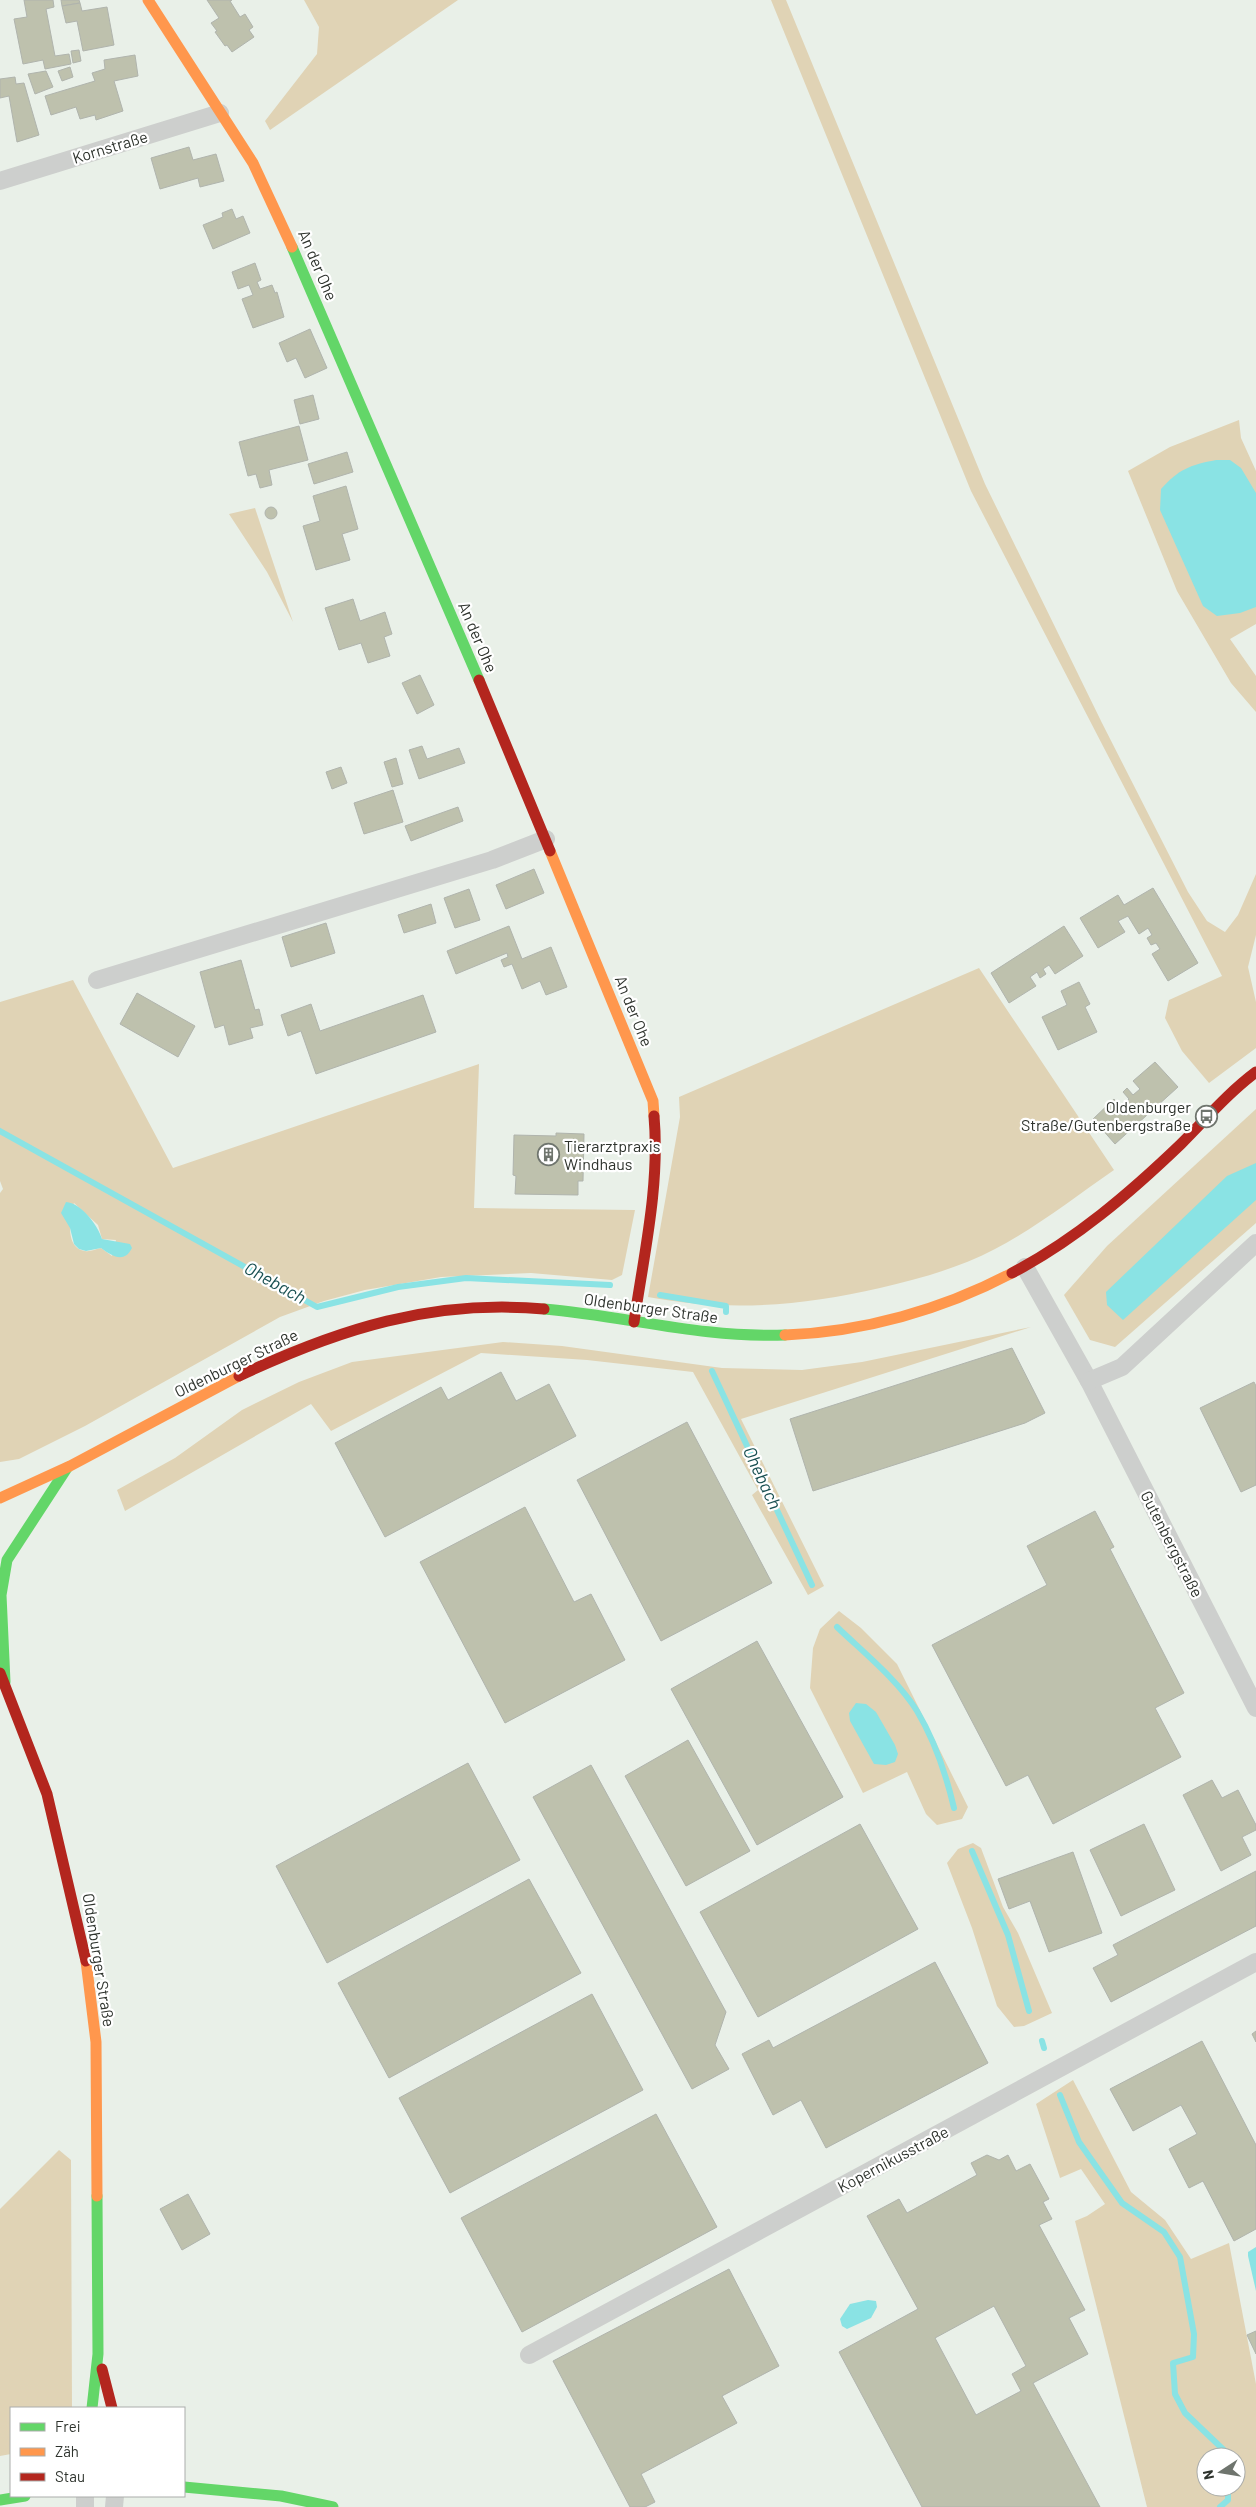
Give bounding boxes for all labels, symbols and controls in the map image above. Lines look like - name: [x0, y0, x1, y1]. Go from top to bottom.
- street label: Kornstraße: [70, 126, 150, 167]
- street label: An der Ohe: [295, 227, 342, 303]
- street label: An der Ohe: [455, 599, 502, 675]
- street label: An der Ohe: [612, 973, 657, 1049]
- place label: Oldenburger Straße/Gutenbergstraße: [1021, 1097, 1191, 1134]
- bus stop icon: Oldenburger Straße/Gutenbergstraße: [1195, 1104, 1219, 1128]
- place label: Tierarztpraxis Windhaus: [564, 1136, 660, 1173]
- building icon: Tierarztpraxis Windhaus: [536, 1143, 560, 1167]
- water label: Ohebach: [241, 1256, 310, 1308]
- street label: Oldenburger Straße: [583, 1289, 719, 1326]
- street label: Oldenburger Straße: [171, 1324, 301, 1401]
- water label: Ohebach: [739, 1443, 787, 1513]
- street label: Gutenbergstraße: [1137, 1487, 1208, 1600]
- street label: Oldenburger Straße: [80, 1892, 119, 2028]
- street label: Kopernikusstraße: [834, 2121, 952, 2196]
- legend: [10, 2407, 185, 2497]
- text: Frei: [55, 2417, 81, 2435]
- text: Zäh: [55, 2442, 79, 2460]
- north arrow: [1196, 2447, 1246, 2497]
- text: Stau: [55, 2467, 85, 2485]
- text: N: [1199, 2468, 1217, 2481]

